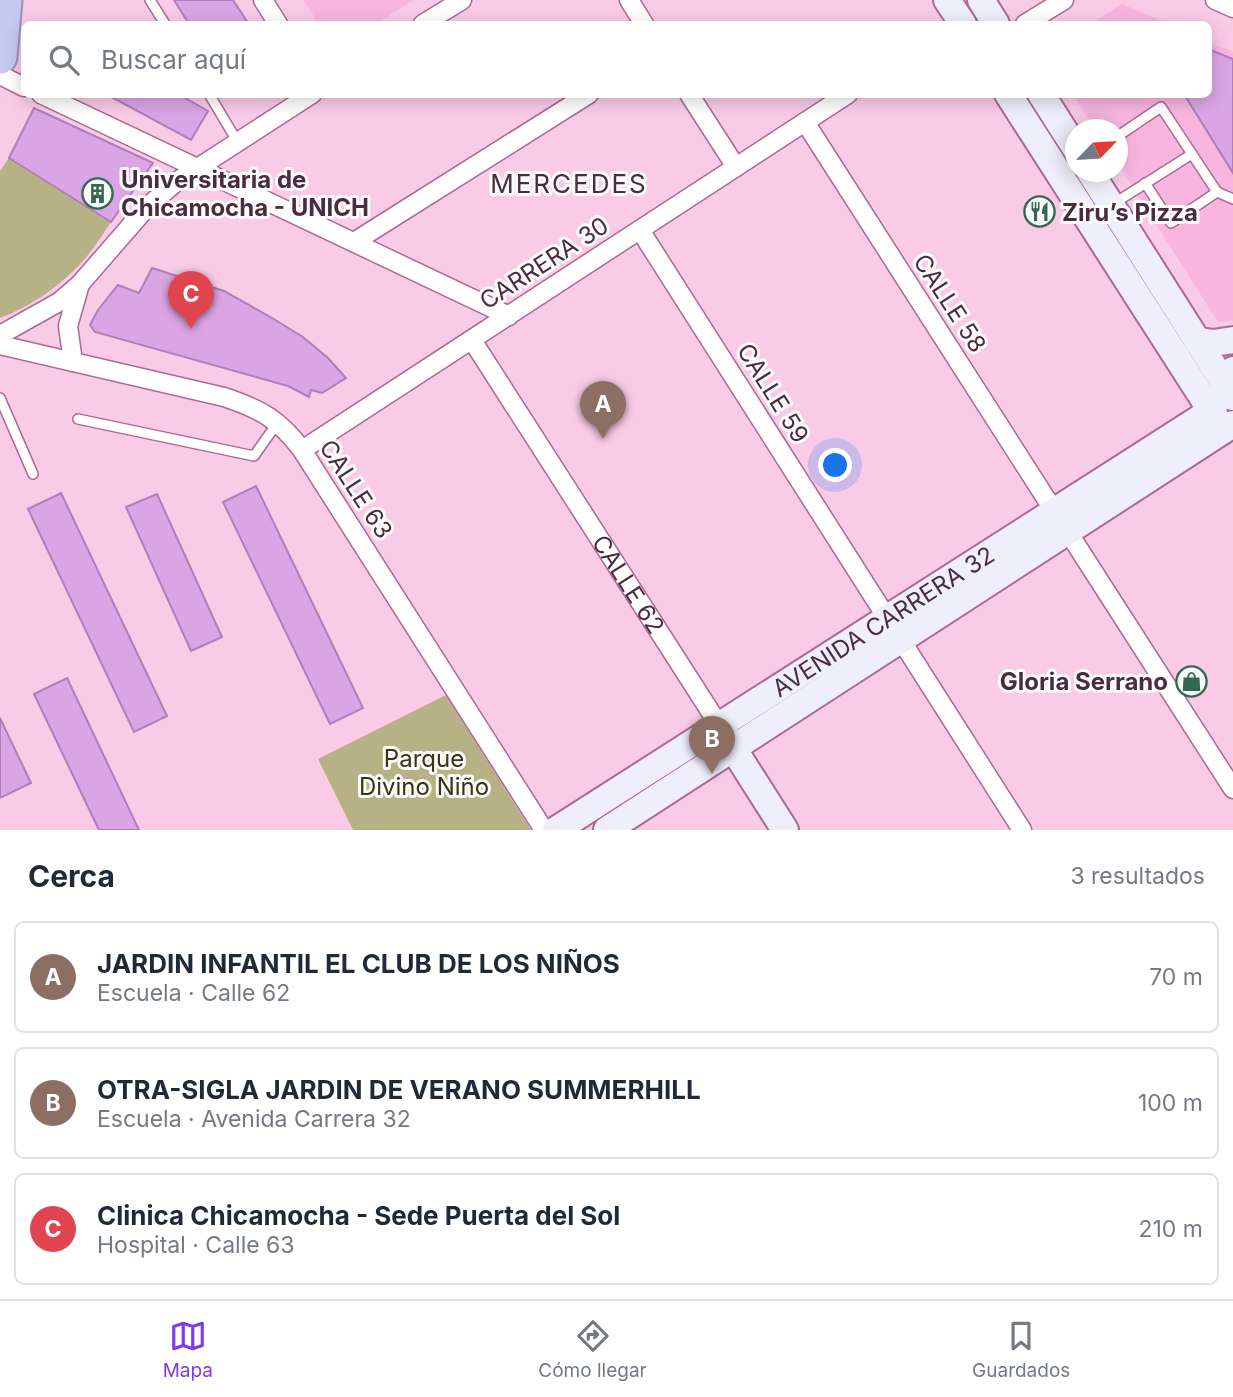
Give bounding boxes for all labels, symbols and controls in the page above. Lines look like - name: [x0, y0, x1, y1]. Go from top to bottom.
- search box: [21, 21, 1212, 98]
- icon: search: [45, 41, 83, 79]
- text: Buscar aquí: [101, 44, 246, 75]
- north arrow: [1065, 119, 1128, 182]
- place label: Universitaria de Chicamocha - UNICH: [121, 165, 369, 222]
- district label: MERCEDES: [490, 168, 648, 199]
- building icon: Universitaria de Chicamocha - UNICH: [81, 176, 115, 210]
- restaurant icon: Ziru’s Pizza: [1022, 195, 1056, 229]
- place label: Ziru’s Pizza: [1062, 198, 1198, 227]
- street label: CARRERA 30: [474, 211, 614, 315]
- street label: CALLE 58: [908, 248, 992, 358]
- pin: C: [168, 271, 214, 329]
- street label: CALLE 59: [731, 338, 815, 448]
- pin: A: [580, 381, 626, 439]
- street label: CALLE 63: [313, 434, 399, 544]
- your location: [818, 448, 852, 482]
- street label: CALLE 62: [586, 529, 671, 639]
- street label: AVENIDA CARRERA 32: [767, 539, 999, 703]
- shop icon: Gloria Serrano: [1174, 664, 1208, 698]
- place label: Gloria Serrano: [1000, 667, 1168, 696]
- pin: B: [689, 716, 735, 774]
- park label: Parque Divino Niño: [359, 744, 489, 801]
- text: Cerca: [28, 858, 115, 894]
- text: 3 resultados: [1070, 862, 1205, 890]
- text: JARDIN INFANTIL EL CLUB DE LOS NIÑOS: [97, 948, 620, 979]
- text: A: [44, 963, 62, 991]
- text: 70 m: [1149, 963, 1203, 991]
- text: Escuela · Calle 62: [97, 979, 290, 1007]
- text: OTRA-SIGLA JARDIN DE VERANO SUMMERHILL: [97, 1074, 701, 1105]
- text: B: [45, 1089, 61, 1117]
- text: 100 m: [1138, 1089, 1203, 1117]
- text: Escuela · Avenida Carrera 32: [97, 1105, 411, 1133]
- text: Clinica Chicamocha - Sede Puerta del Sol: [97, 1200, 620, 1231]
- text: C: [44, 1215, 62, 1243]
- text: 210 m: [1138, 1215, 1203, 1243]
- text: Hospital · Calle 63: [97, 1231, 295, 1259]
- tab: Mapa: [163, 1317, 213, 1382]
- tab: Cómo llegar: [538, 1317, 647, 1382]
- tab: Guardados: [972, 1317, 1070, 1382]

